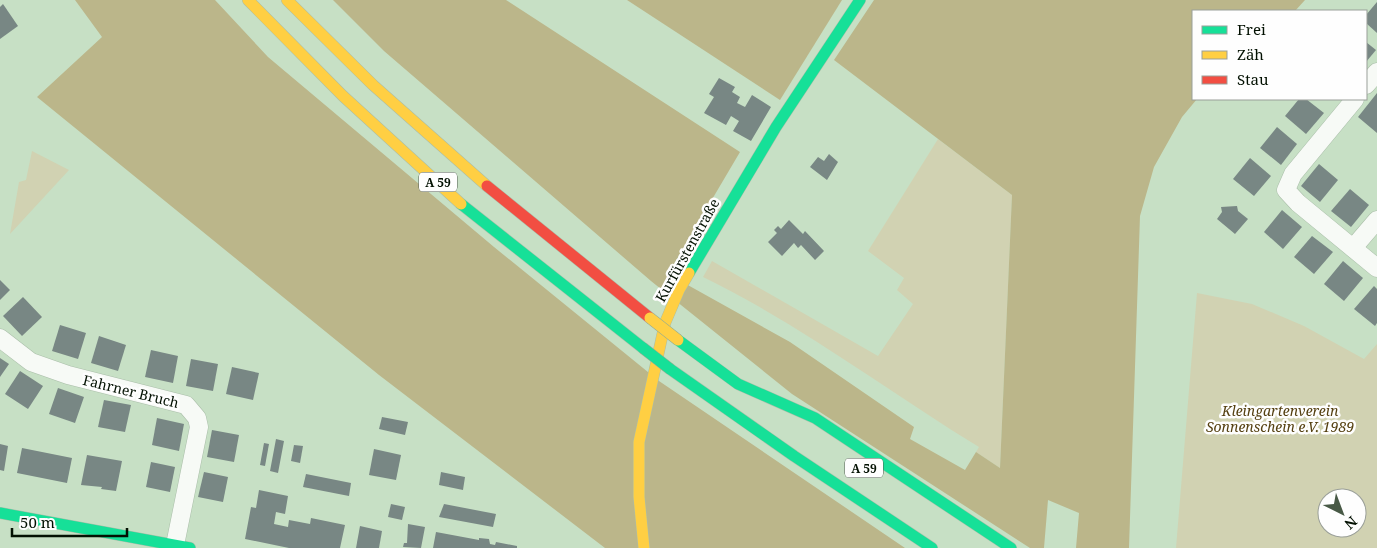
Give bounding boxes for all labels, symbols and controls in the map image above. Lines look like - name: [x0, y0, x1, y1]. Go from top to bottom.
- legend: [1192, 10, 1367, 100]
- text: Frei: [1237, 19, 1266, 39]
- text: Zäh: [1237, 44, 1264, 64]
- text: Stau: [1237, 69, 1269, 89]
- road number: A 59: [419, 172, 457, 192]
- street label: Kurfürstenstraße: [651, 195, 723, 305]
- street label: Fahrner Bruch: [81, 370, 181, 412]
- park label: Kleingartenverein Sonnenschein e.V. 1989: [1206, 401, 1354, 436]
- road number: A 59: [845, 458, 883, 478]
- north arrow: [1317, 488, 1367, 538]
- scale bar: [12, 506, 128, 538]
- text: 50 m: [20, 512, 55, 532]
- text: N: [1341, 512, 1361, 534]

